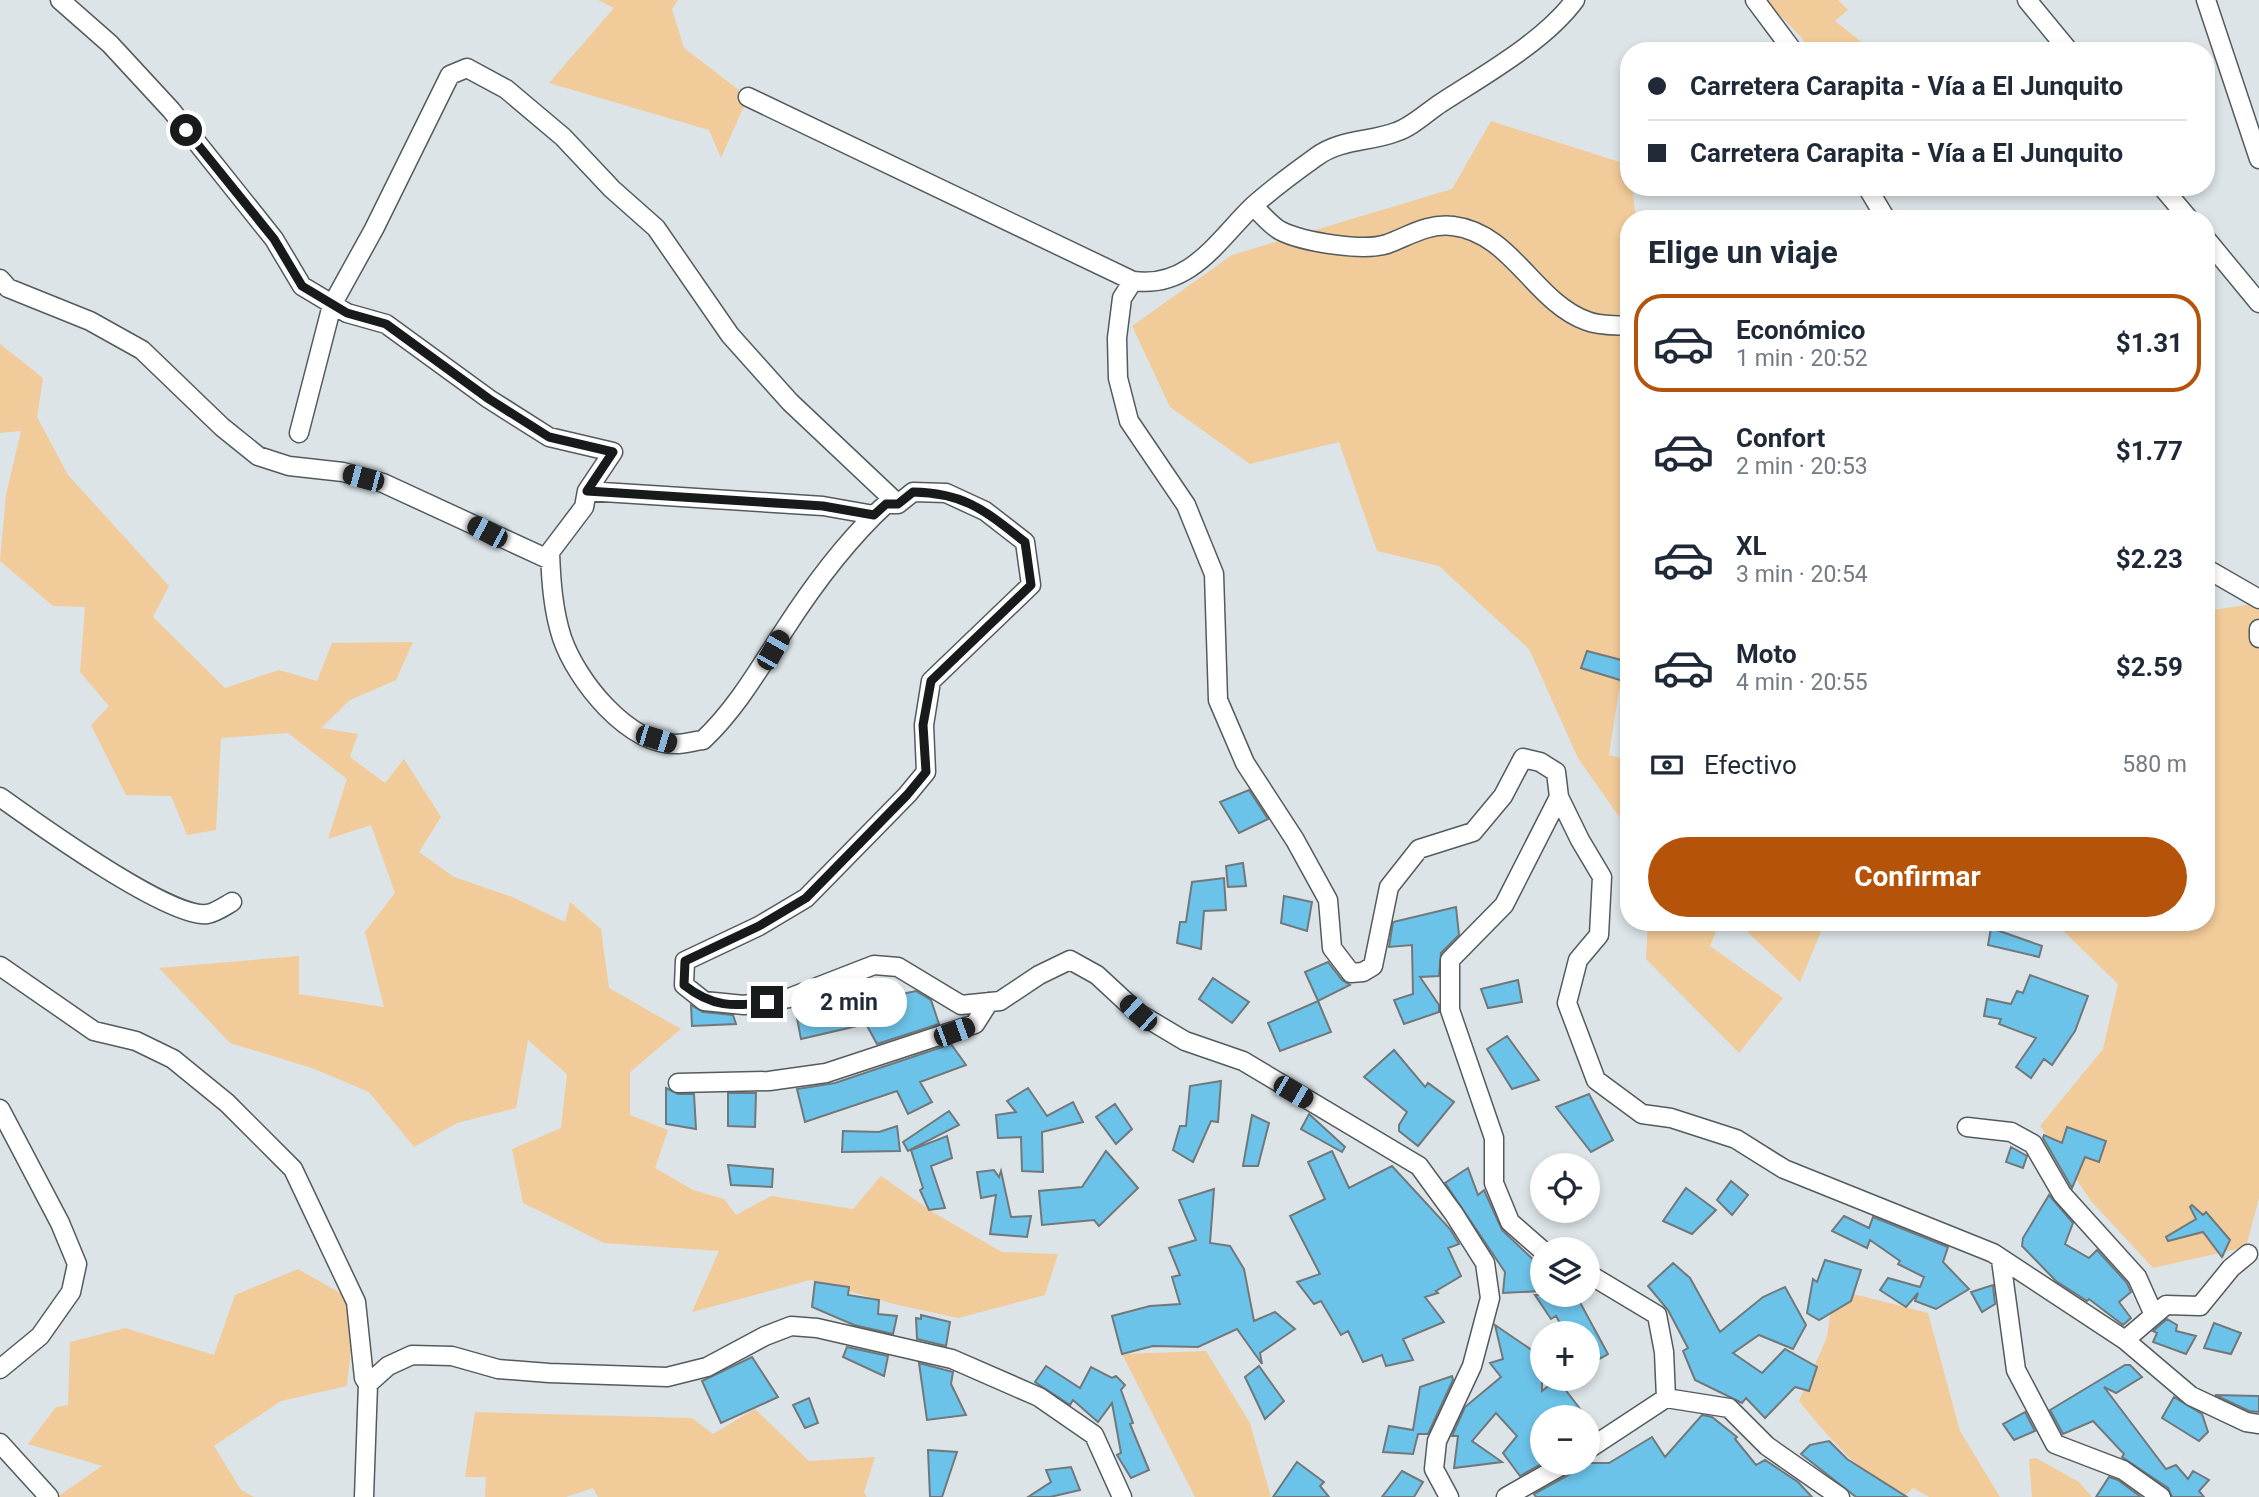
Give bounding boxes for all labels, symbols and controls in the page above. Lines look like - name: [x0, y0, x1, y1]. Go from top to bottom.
- text: Carretera Carapita - Vía a El Junquito: [1690, 71, 2123, 101]
- route start: [170, 114, 202, 146]
- text: Carretera Carapita - Vía a El Junquito: [1690, 138, 2123, 168]
- text: Elige un viaje: [1648, 233, 1838, 271]
- icon: car: [1652, 312, 1715, 375]
- text: Económico: [1736, 315, 1865, 345]
- text: $1.31: [2116, 328, 2183, 358]
- text: 1 min · 20:52: [1736, 345, 1868, 372]
- icon: car: [1652, 420, 1715, 483]
- text: Confort: [1736, 423, 1825, 453]
- text: $1.77: [2116, 436, 2183, 466]
- text: 2 min · 20:53: [1736, 453, 1868, 480]
- car: [340, 462, 387, 494]
- car: [464, 513, 511, 551]
- icon: car: [1652, 528, 1715, 591]
- text: XL: [1736, 531, 1767, 561]
- text: $2.23: [2116, 544, 2183, 574]
- text: 3 min · 20:54: [1736, 561, 1868, 588]
- car: [754, 627, 793, 673]
- icon: car: [1652, 636, 1715, 699]
- text: Moto: [1736, 639, 1797, 669]
- text: $2.59: [2116, 652, 2183, 682]
- text: 4 min · 20:55: [1736, 669, 1868, 696]
- car: [633, 723, 680, 755]
- icon: cash: [1648, 746, 1686, 784]
- text: Efectivo: [1704, 750, 1797, 780]
- text: 580 m: [2122, 751, 2187, 778]
- button: Confirmar: [1648, 837, 2187, 917]
- callout: 2 min: [792, 978, 907, 1026]
- route end: [751, 986, 783, 1018]
- text: 2 min: [820, 989, 878, 1016]
- car: [1116, 991, 1161, 1035]
- car: [931, 1015, 978, 1049]
- car: [1270, 1072, 1317, 1112]
- map controls: [1530, 1153, 1600, 1475]
- button: locate: [1530, 1153, 1600, 1223]
- button: layers: [1530, 1237, 1600, 1307]
- button: +: [1530, 1321, 1600, 1391]
- button: −: [1530, 1405, 1600, 1475]

